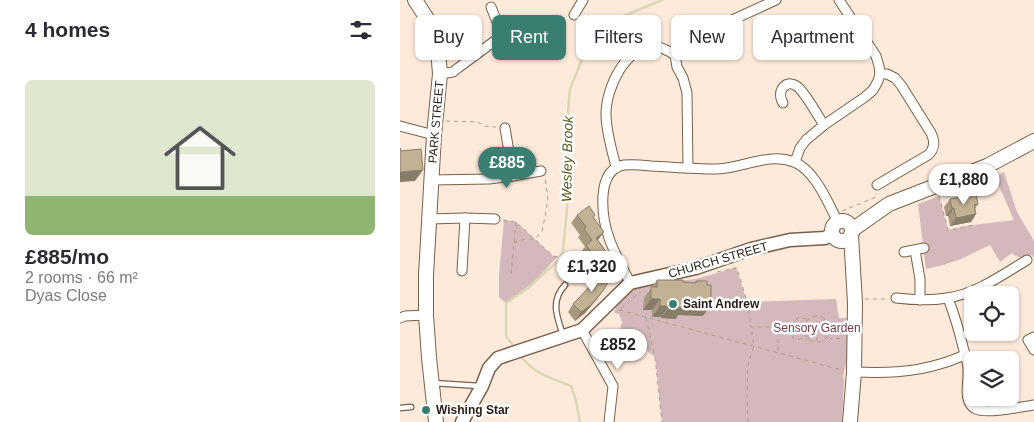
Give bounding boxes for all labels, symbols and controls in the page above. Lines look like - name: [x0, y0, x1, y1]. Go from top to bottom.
- chip: Buy: [415, 15, 482, 60]
- chip: Rent: [492, 15, 566, 60]
- chip: Filters: [576, 15, 661, 60]
- chip: New: [671, 15, 743, 60]
- chip: Apartment: [753, 15, 872, 60]
- icon: filters: [347, 16, 375, 44]
- text: 4 homes: [25, 18, 110, 41]
- street label: PARK STREET: [425, 80, 447, 164]
- icon: home: [155, 113, 245, 203]
- water label: Wesley Brook: [558, 115, 576, 202]
- pin: £885: [477, 146, 537, 189]
- text: £885: [489, 154, 525, 171]
- pin: £1,880: [923, 164, 1005, 206]
- text: £1,880: [940, 171, 988, 188]
- street label: CHURCH STREET: [667, 239, 770, 281]
- text: £885/mo: [25, 245, 109, 268]
- pin: £1,320: [551, 250, 633, 293]
- text: £1,320: [568, 258, 616, 275]
- text: 2 rooms · 66 m²: [25, 269, 138, 286]
- map controls: [964, 286, 1019, 406]
- button: locate: [964, 286, 1019, 341]
- text: Dyas Close: [25, 287, 107, 304]
- place label: Saint Andrew: [683, 297, 760, 311]
- marker: Saint Andrew: [667, 298, 679, 310]
- park label: Sensory Garden: [773, 321, 861, 335]
- pin: £852: [588, 328, 648, 371]
- text: £852: [600, 336, 636, 353]
- button: layers: [964, 351, 1019, 406]
- place label: Wishing Star: [436, 403, 510, 417]
- marker: Wishing Star: [420, 404, 432, 416]

